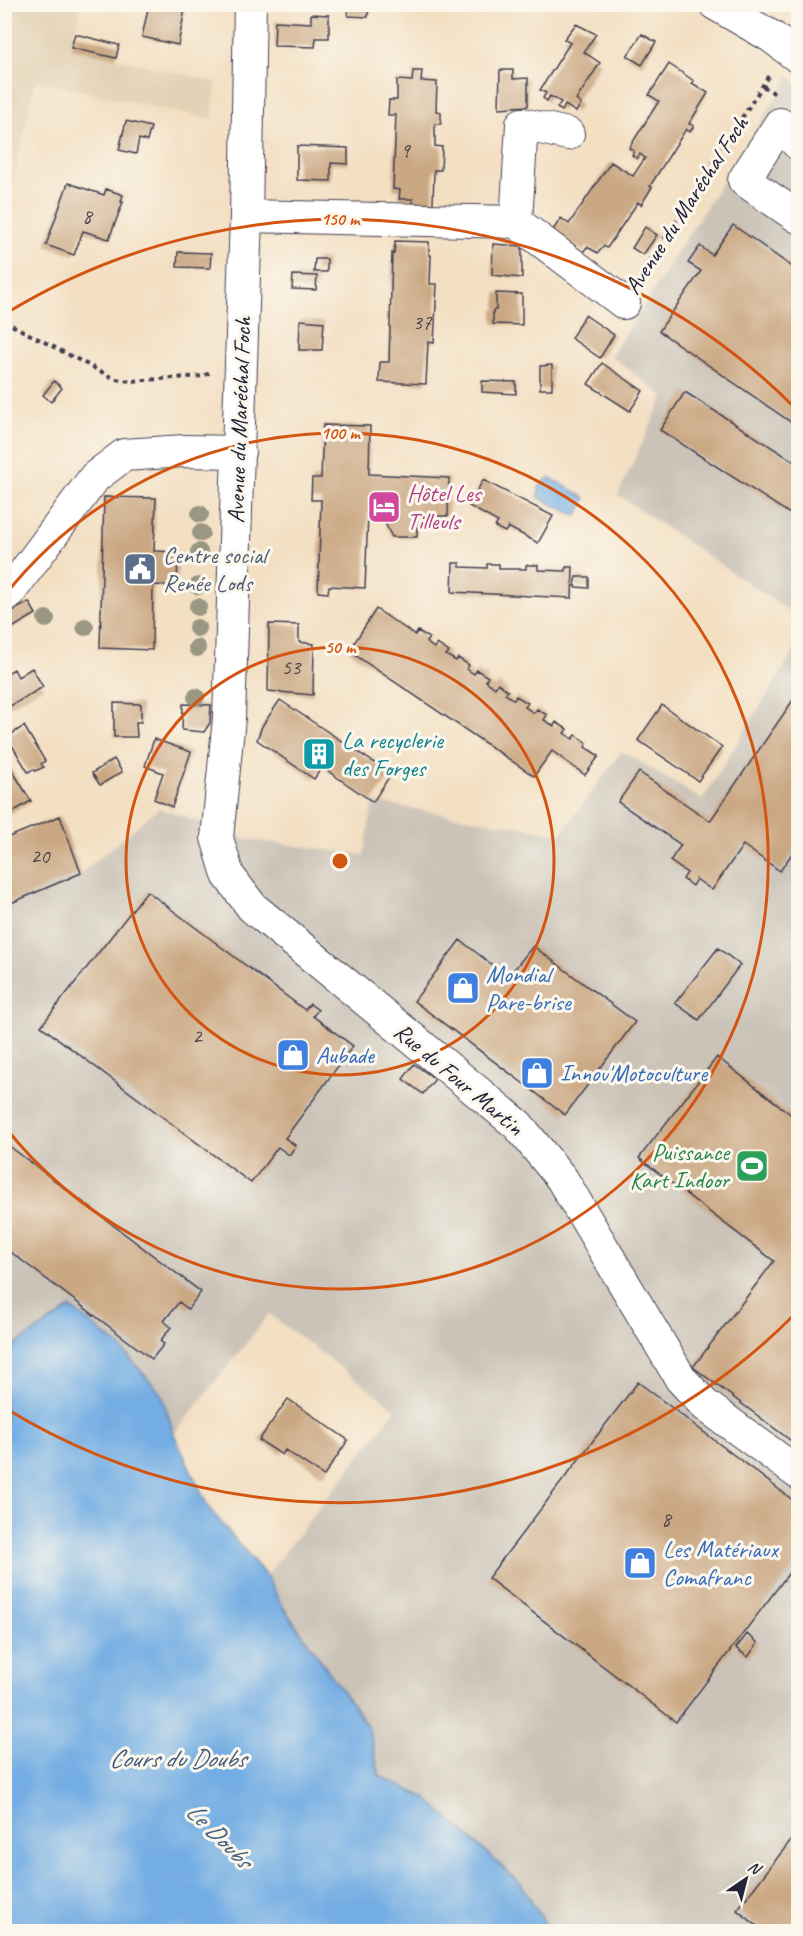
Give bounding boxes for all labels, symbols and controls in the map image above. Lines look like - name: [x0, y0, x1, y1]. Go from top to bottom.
- street label: Avenue du Maréchal Foch: [617, 109, 755, 300]
- house number: 9: [400, 137, 411, 163]
- house number: 8: [82, 203, 94, 229]
- text: 150 m: [321, 208, 361, 230]
- house number: 37: [413, 309, 433, 335]
- street label: Avenue du Maréchal Foch: [220, 315, 258, 524]
- text: 100 m: [321, 422, 361, 444]
- place label: Hôtel Les Tilleuls: [407, 478, 483, 536]
- hotel icon: Hôtel Les Tilleuls: [366, 489, 402, 525]
- place label: Centre social Renée Lods: [163, 540, 270, 598]
- public building icon: Centre social Renée Lods: [122, 551, 158, 587]
- text: 50 m: [325, 636, 357, 658]
- house number: 53: [282, 654, 302, 680]
- place label: La recyclerie des Forges: [342, 725, 445, 783]
- building icon: La recyclerie des Forges: [301, 736, 337, 772]
- house number: 20: [31, 843, 51, 869]
- centre of rings: [330, 851, 350, 871]
- place label: Mondial Pare-brise: [486, 959, 573, 1017]
- shop icon: Mondial Pare-brise: [445, 970, 481, 1006]
- street label: Rue du Four Martin: [388, 1016, 530, 1142]
- house number: 2: [192, 1023, 203, 1049]
- shop icon: Aubade: [275, 1037, 311, 1073]
- place label: Aubade: [316, 1040, 376, 1070]
- shop icon: Innov'Motoculture: [519, 1055, 555, 1091]
- place label: Innov'Motoculture: [560, 1058, 709, 1088]
- place label: Puissance Kart Indoor: [630, 1137, 731, 1195]
- sports icon: Puissance Kart Indoor: [734, 1148, 770, 1184]
- house number: 8: [661, 1506, 673, 1532]
- place label: Les Matériaux Comafranc: [663, 1534, 779, 1592]
- shop icon: Les Matériaux Comafranc: [622, 1545, 658, 1581]
- water label: Cours du Doubs: [109, 1742, 249, 1775]
- water label: Le Doubs: [179, 1795, 262, 1878]
- north arrow: [716, 1849, 776, 1909]
- text: N: [744, 1856, 766, 1880]

